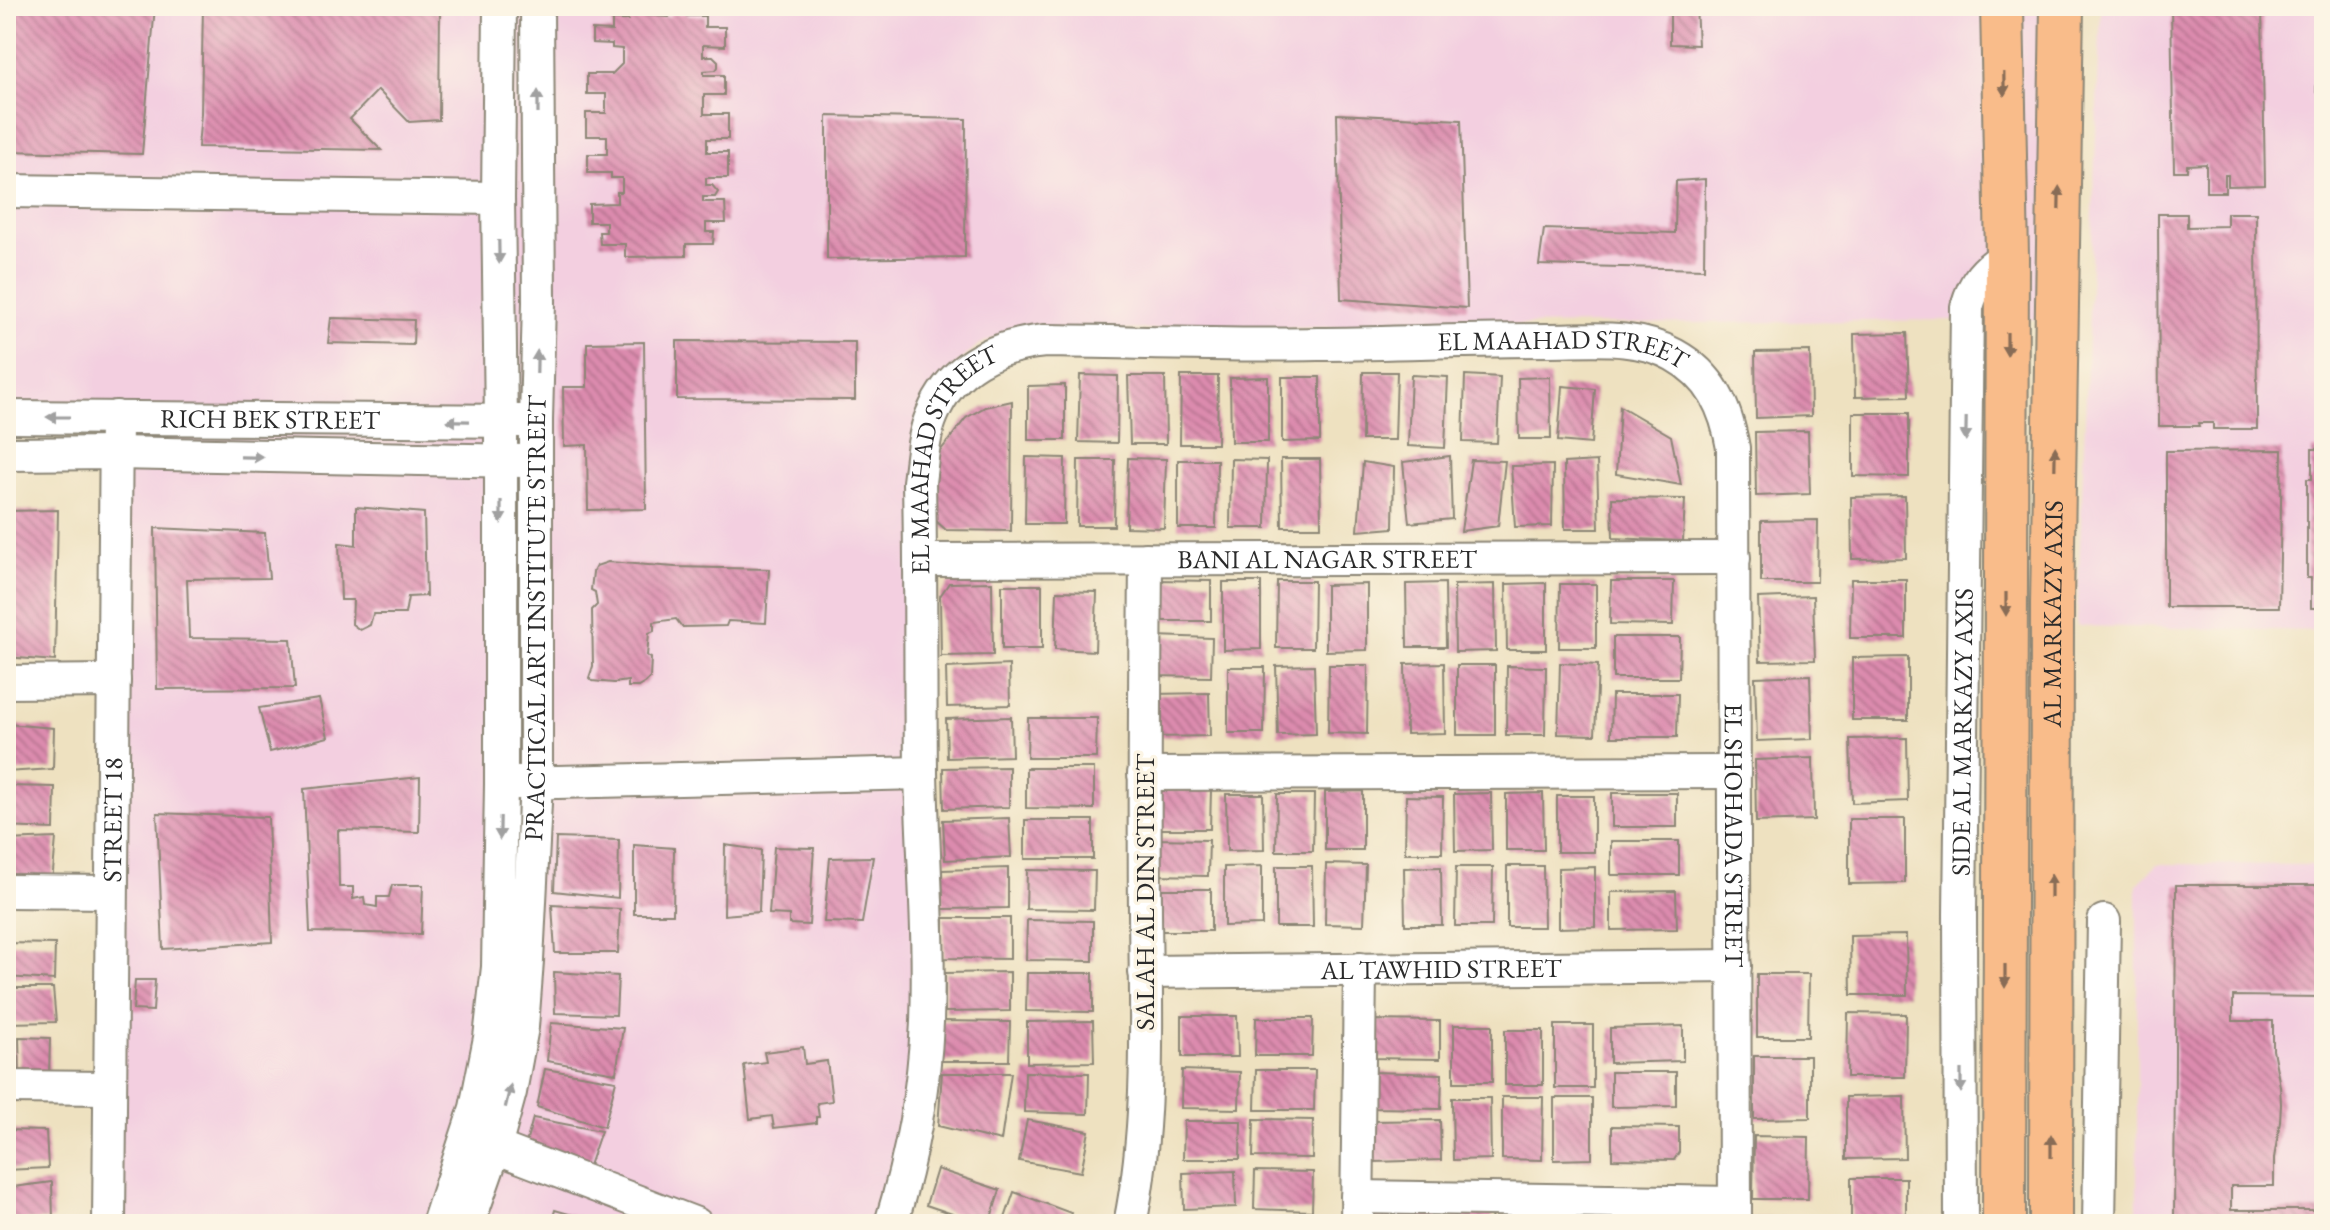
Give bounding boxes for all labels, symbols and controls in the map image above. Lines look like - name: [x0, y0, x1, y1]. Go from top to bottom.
- one-way arrow: [1997, 72, 2010, 97]
- one-way arrow: [532, 89, 544, 114]
- one-way arrow: [2053, 185, 2065, 210]
- one-way arrow: [493, 240, 505, 265]
- street label: EL MAAHAD STREET: [1437, 322, 1696, 377]
- one-way arrow: [2001, 332, 2013, 357]
- street label: EL MAAHAD STREET: [902, 336, 1004, 575]
- one-way arrow: [531, 349, 544, 374]
- street label: PRACTICAL ART INSTITUTE STREET: [516, 394, 554, 842]
- street label: RICH BEK STREET: [160, 401, 381, 437]
- one-way arrow: [45, 411, 70, 423]
- one-way arrow: [445, 415, 470, 427]
- one-way arrow: [1959, 417, 1972, 442]
- one-way arrow: [2048, 445, 2061, 470]
- one-way arrow: [240, 451, 265, 463]
- one-way arrow: [495, 500, 507, 525]
- street label: AL MARKAZY AXIS: [2035, 500, 2071, 729]
- street label: BANI AL NAGAR STREET: [1177, 542, 1477, 576]
- street label: SIDE AL MARKAZY AXIS: [1943, 588, 1981, 876]
- one-way arrow: [2000, 592, 2012, 617]
- street label: EL SHOHADA STREET: [1717, 703, 1751, 968]
- street label: SALAH AL DIN STREET: [1128, 753, 1162, 1030]
- street label: STREET 18: [95, 757, 130, 883]
- one-way arrow: [494, 816, 507, 841]
- one-way arrow: [2045, 873, 2057, 898]
- street label: AL TAWHID STREET: [1319, 951, 1562, 987]
- one-way arrow: [1999, 964, 2011, 989]
- one-way arrow: [1955, 1069, 1967, 1094]
- one-way arrow: [503, 1084, 515, 1109]
- one-way arrow: [2045, 1133, 2057, 1158]

